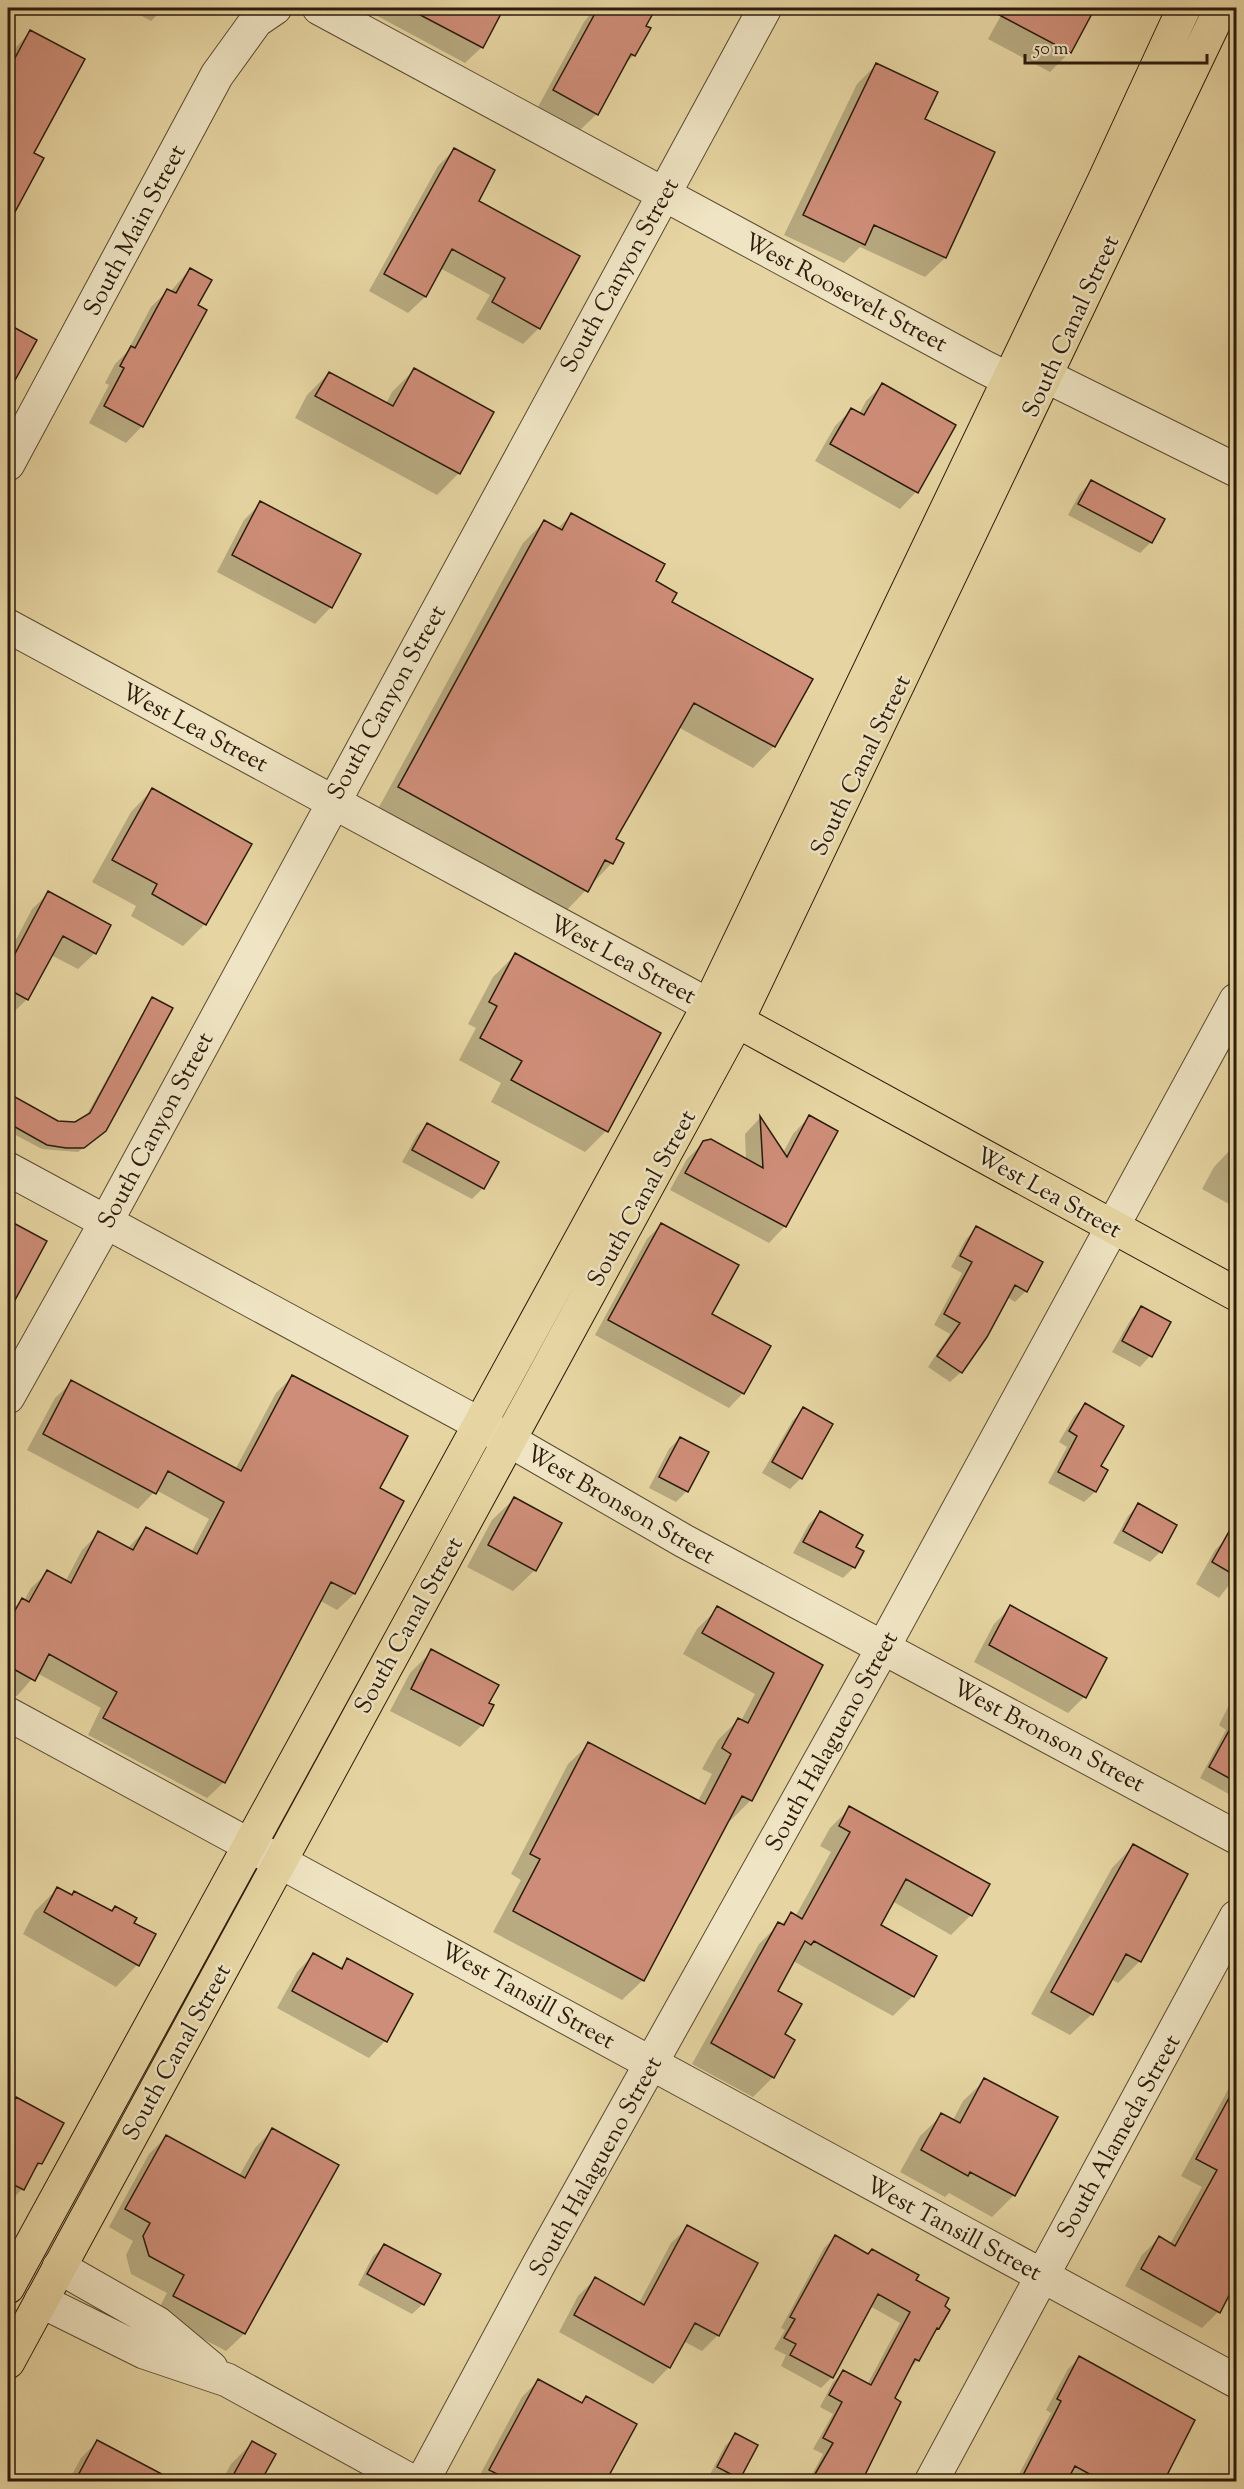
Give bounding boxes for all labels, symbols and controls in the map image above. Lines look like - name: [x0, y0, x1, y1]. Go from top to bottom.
- scale bar: [1025, 27, 1206, 65]
- text: 50 m: [1033, 37, 1069, 63]
- street label: South Main Street: [76, 139, 195, 323]
- street label: South Canyon Street: [553, 172, 688, 380]
- street label: West Roosevelt Street: [737, 226, 953, 362]
- street label: South Canal Street: [1015, 230, 1129, 424]
- street label: South Canyon Street: [320, 599, 455, 807]
- street label: South Canal Street: [803, 670, 920, 862]
- street label: West Lea Street: [115, 676, 274, 782]
- street label: West Lea Street: [543, 908, 702, 1014]
- street label: South Canyon Street: [91, 1027, 223, 1235]
- street label: South Canal Street: [580, 1104, 706, 1294]
- street label: West Lea Street: [969, 1140, 1127, 1248]
- street label: West Bronson Street: [519, 1438, 721, 1574]
- street label: South Canal Street: [347, 1531, 473, 1721]
- street label: South Halagueno Street: [758, 1626, 907, 1858]
- street label: West Bronson Street: [946, 1672, 1150, 1802]
- street label: West Tansill Street: [434, 1935, 621, 2059]
- street label: South Canal Street: [115, 1958, 241, 2148]
- street label: South Alameda Street: [1050, 2029, 1190, 2245]
- street label: South Halagueno Street: [522, 2051, 671, 2283]
- street label: West Tansill Street: [859, 2169, 1047, 2291]

